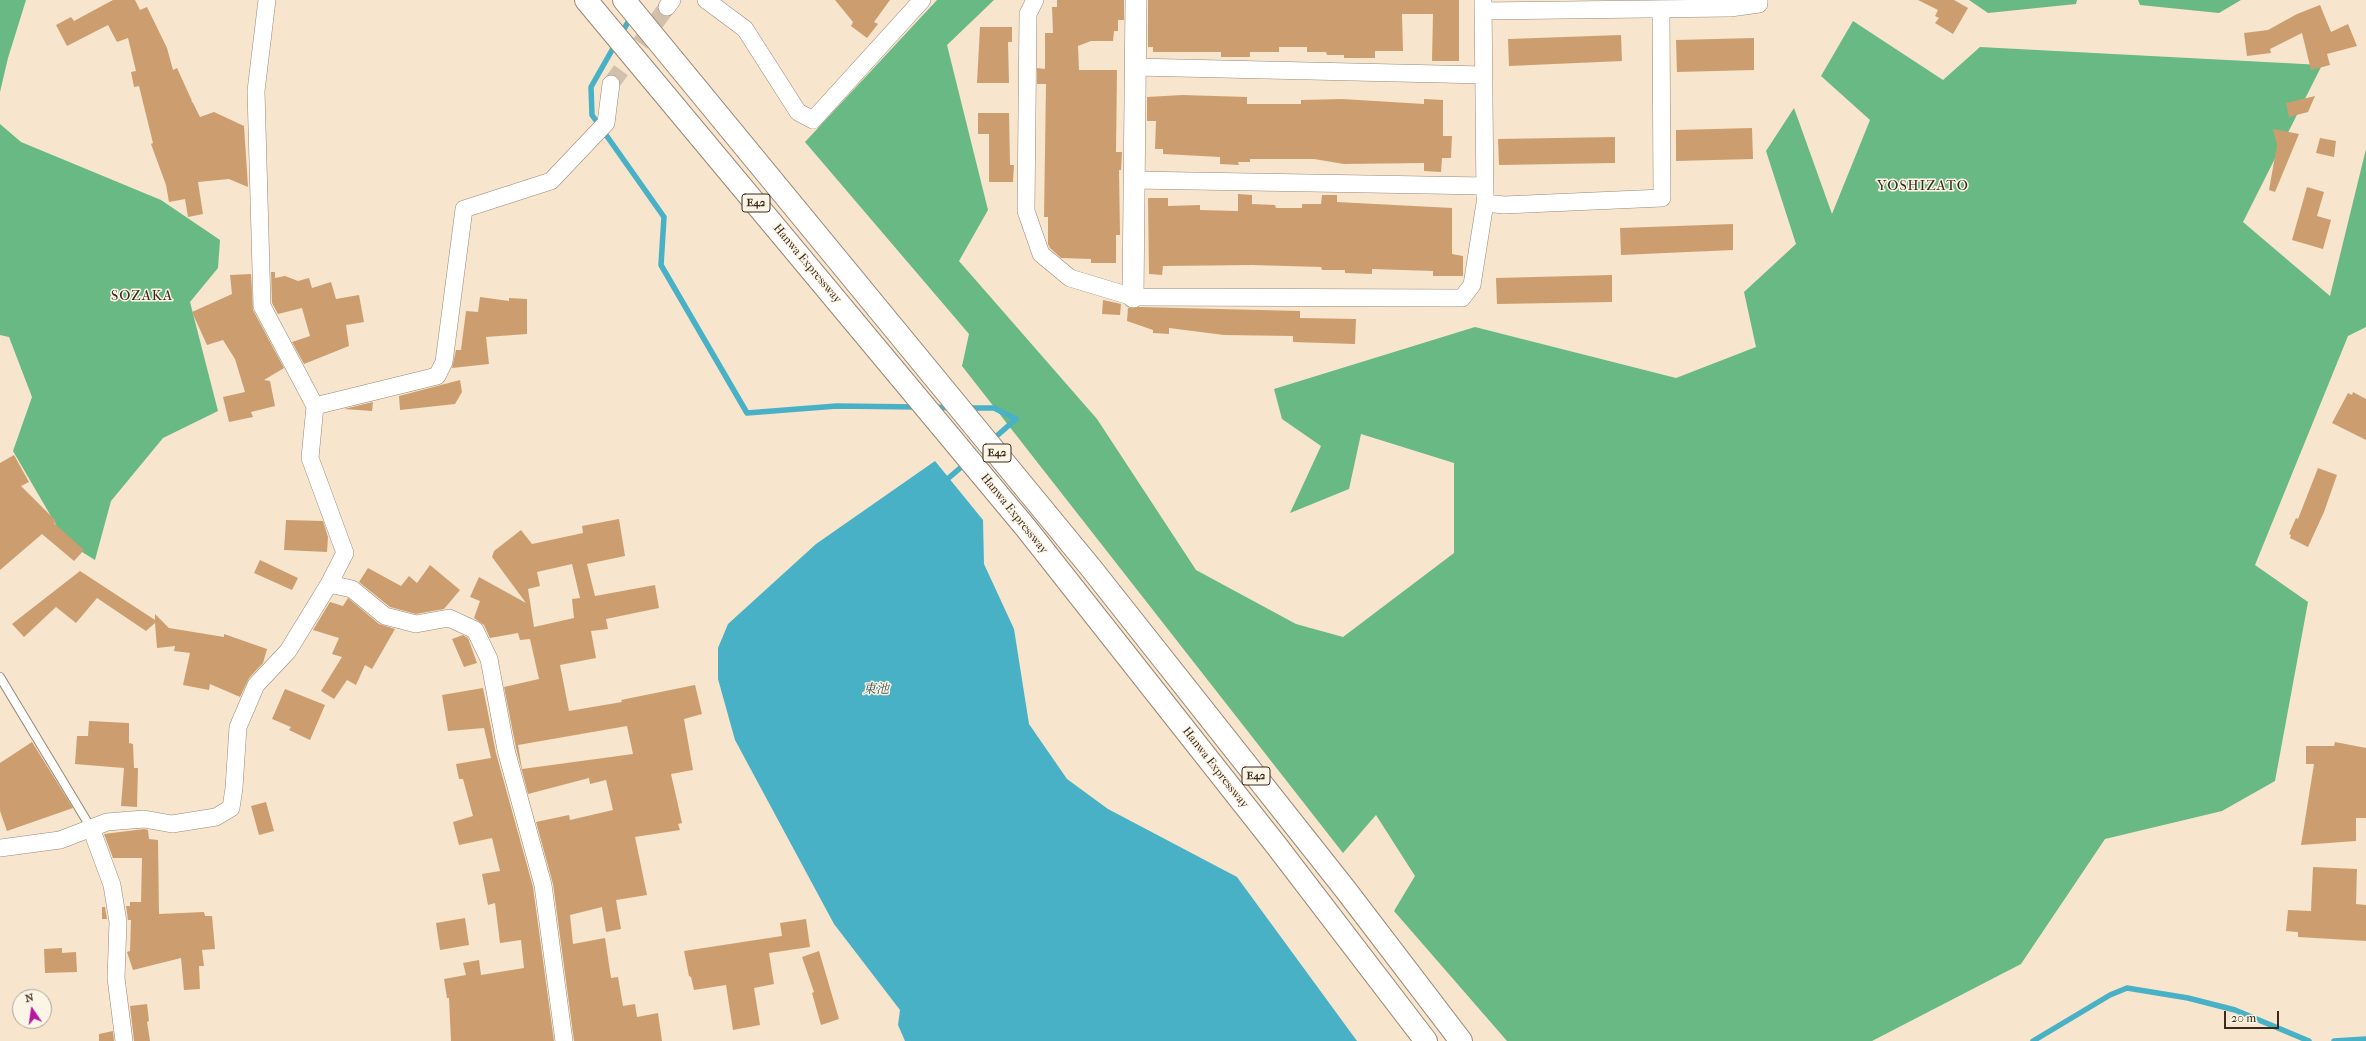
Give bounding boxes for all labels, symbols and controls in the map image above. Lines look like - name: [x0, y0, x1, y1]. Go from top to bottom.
- district label: YOSHIZATO: [1877, 179, 1969, 195]
- road number: E42: [742, 194, 770, 212]
- street label: Hanwa Expressway: [770, 221, 844, 307]
- district label: SOZAKA: [111, 289, 173, 305]
- road number: E42: [983, 444, 1011, 462]
- street label: Hanwa Expressway: [977, 471, 1051, 557]
- water label: 東池: [863, 682, 889, 698]
- street label: Hanwa Expressway: [1179, 725, 1251, 811]
- road number: E42: [1242, 767, 1270, 785]
- north arrow: [12, 989, 52, 1029]
- text: N: [24, 991, 35, 1005]
- scale bar: [2226, 1003, 2281, 1029]
- text: 20 m: [2231, 1011, 2256, 1025]

